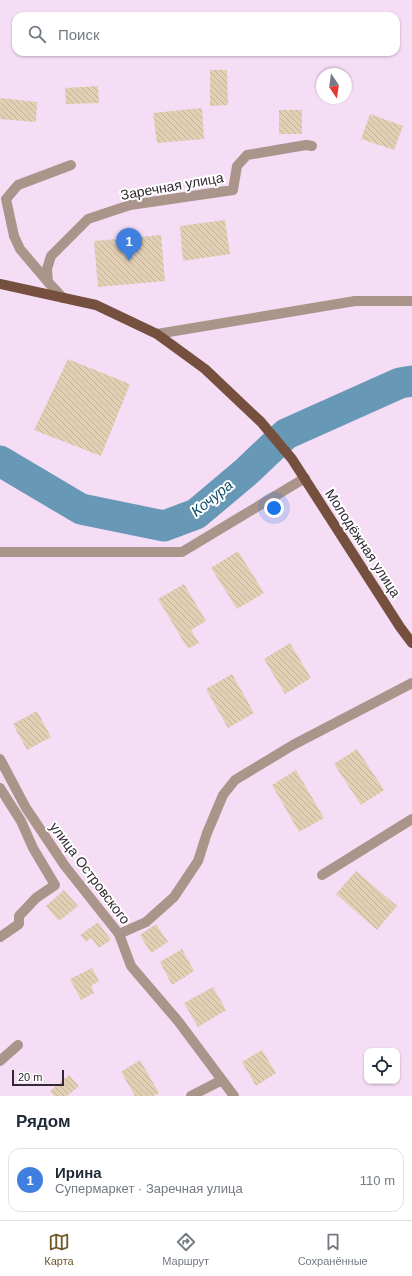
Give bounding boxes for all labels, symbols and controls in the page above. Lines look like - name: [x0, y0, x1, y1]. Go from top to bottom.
- search box: [12, 12, 400, 56]
- icon: search: [26, 23, 48, 45]
- text: Поиск: [58, 26, 100, 43]
- north arrow: [316, 68, 352, 104]
- street label: Заречная улица: [119, 169, 225, 203]
- pin: 1: [116, 228, 142, 261]
- water label: Кочура: [188, 476, 236, 519]
- street label: Молодёжная улица: [322, 486, 404, 600]
- your location: [264, 498, 284, 518]
- street label: улица Островского: [47, 819, 134, 927]
- map controls: [364, 1048, 400, 1084]
- button: locate: [364, 1048, 400, 1084]
- scale bar: [12, 1068, 64, 1087]
- text: 20 m: [18, 1071, 42, 1083]
- text: Рядом: [16, 1112, 71, 1131]
- text: Ирина: [55, 1164, 102, 1181]
- text: 1: [26, 1173, 34, 1188]
- text: 110 m: [360, 1173, 395, 1188]
- text: Супермаркет · Заречная улица: [55, 1181, 243, 1196]
- tab: Карта: [44, 1231, 74, 1267]
- tab: Маршрут: [162, 1231, 209, 1267]
- tab: Сохранённые: [298, 1231, 368, 1267]

